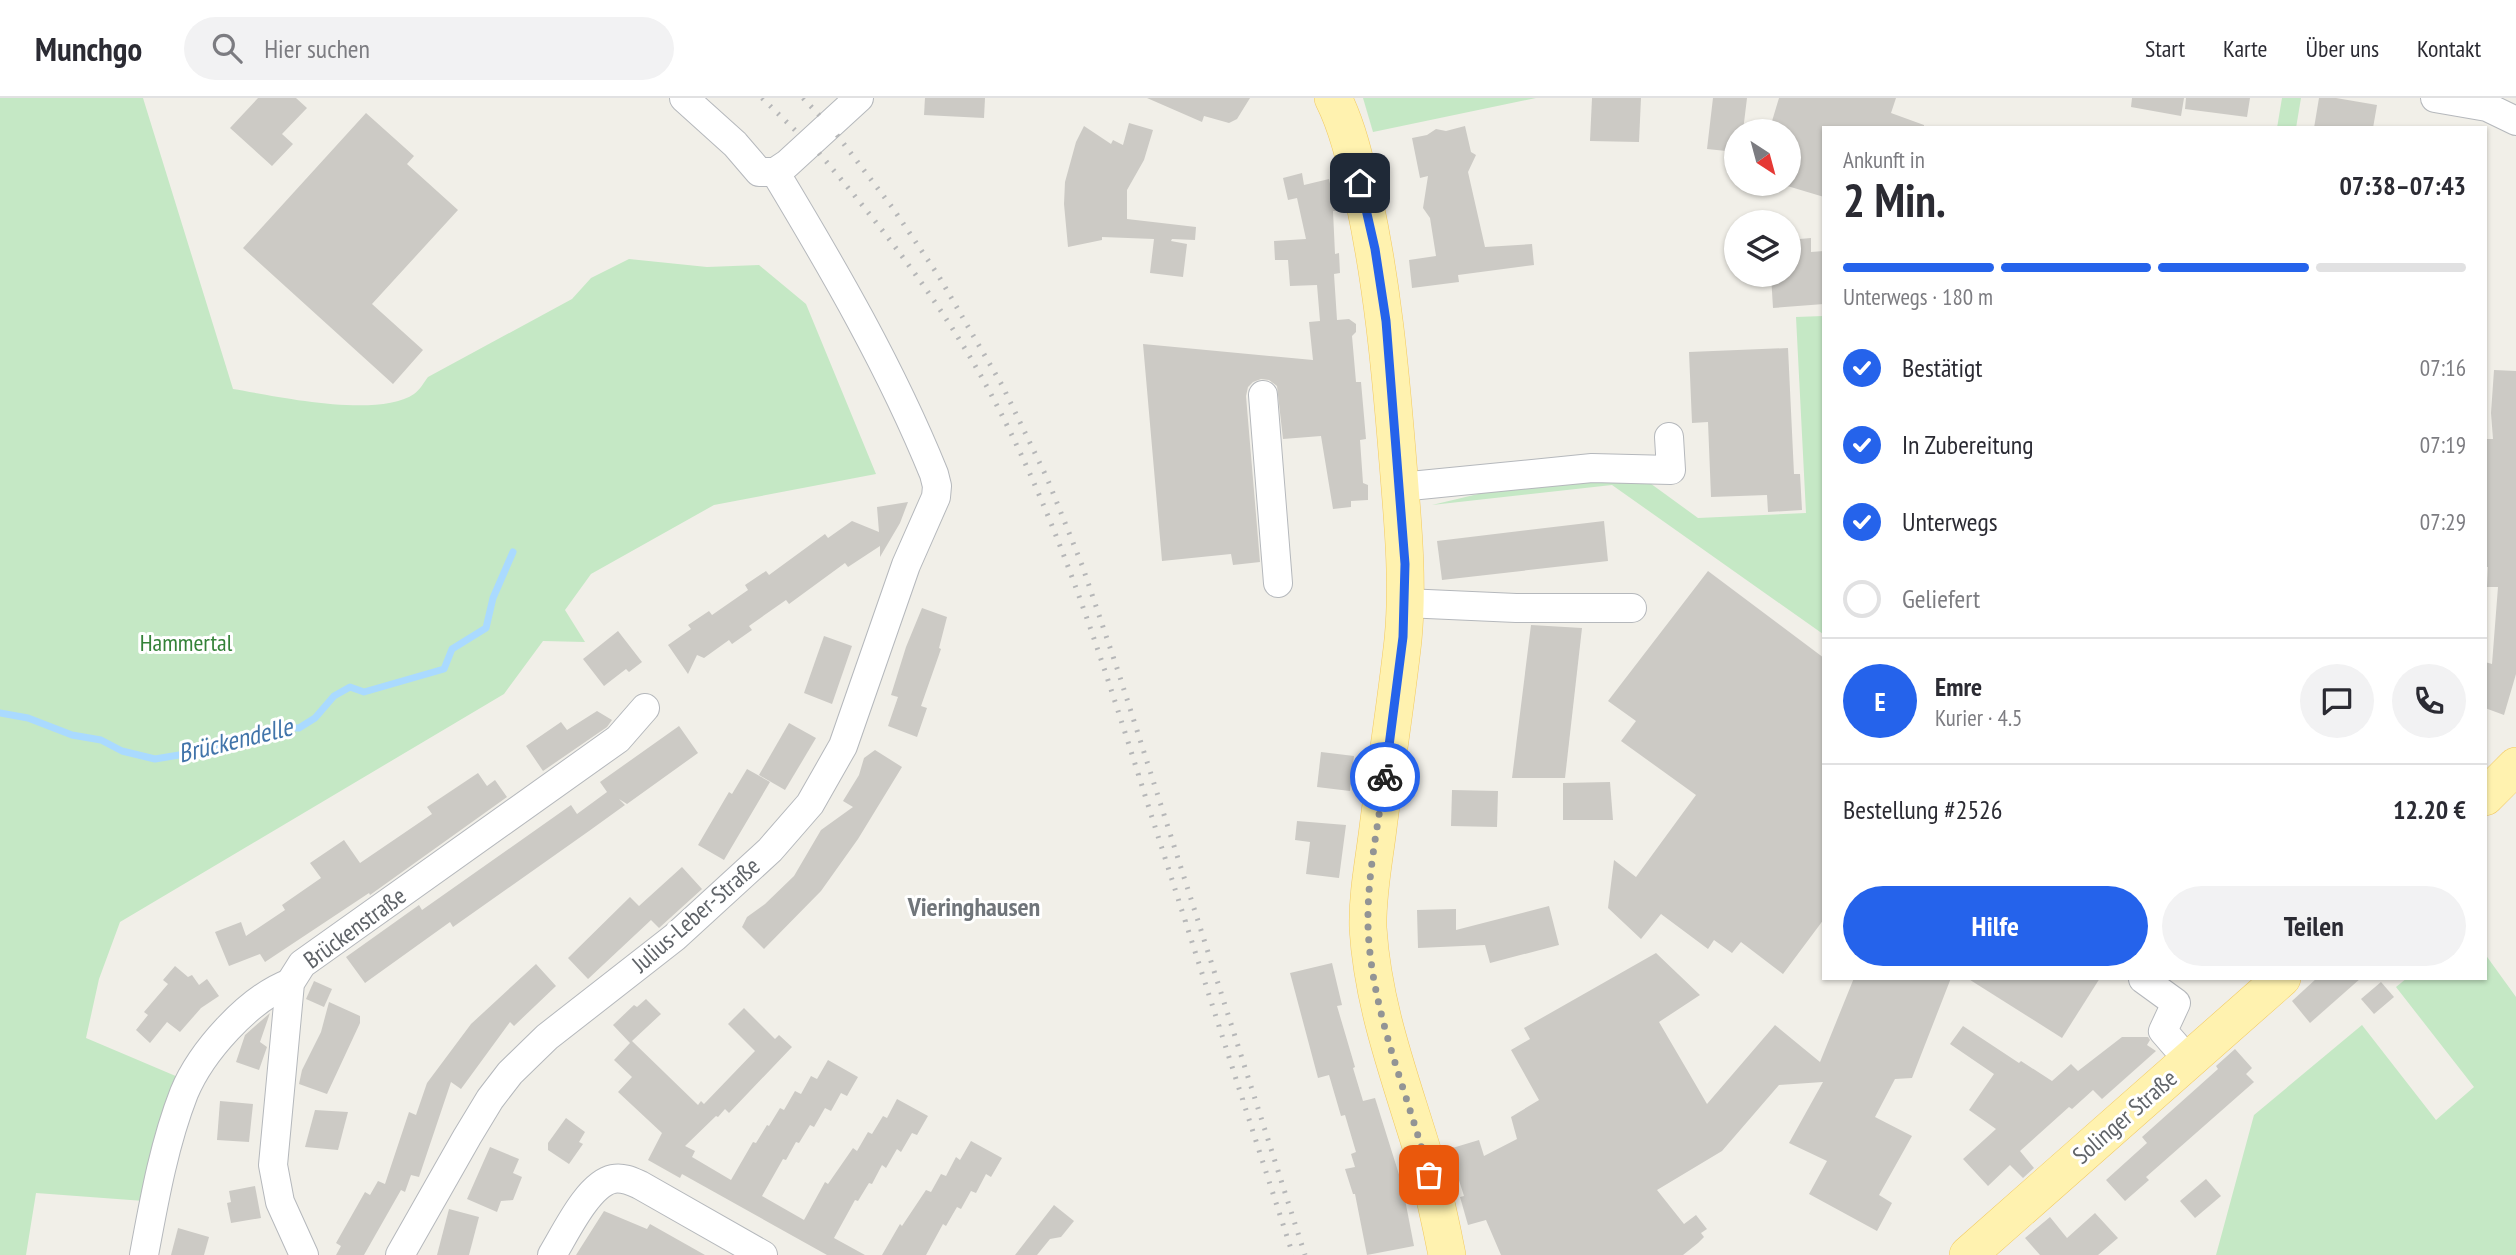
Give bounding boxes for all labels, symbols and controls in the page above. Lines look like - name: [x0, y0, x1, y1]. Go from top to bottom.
- search box: [184, 17, 674, 80]
- text: Munchgo: [35, 27, 142, 70]
- icon: search: [208, 29, 246, 67]
- text: Hier suchen: [264, 32, 370, 65]
- text: Start: [2145, 33, 2185, 64]
- text: Karte: [2223, 33, 2268, 64]
- text: Über uns: [2306, 33, 2379, 64]
- text: Kontakt: [2417, 33, 2481, 64]
- north arrow: [1724, 119, 1801, 196]
- map controls: [1724, 119, 1801, 287]
- text: Ankunft in: [1843, 145, 1925, 174]
- pin: [1330, 153, 1390, 213]
- icon: home: [1341, 164, 1379, 202]
- text: 07:38–07:43: [2339, 169, 2466, 202]
- text: 2 Min.: [1843, 170, 1946, 230]
- button: layers: [1724, 210, 1801, 287]
- text: Unterwegs · 180 m: [1843, 282, 1993, 311]
- icon: check: [1843, 349, 1881, 387]
- text: Bestätigt: [1902, 351, 1983, 384]
- text: 07:16: [2420, 353, 2466, 382]
- icon: check: [1843, 426, 1881, 464]
- text: In Zubereitung: [1902, 428, 2033, 461]
- text: 07:19: [2420, 430, 2466, 459]
- icon: check: [1843, 503, 1881, 541]
- text: Unterwegs: [1902, 505, 1997, 538]
- text: 07:29: [2420, 507, 2466, 536]
- text: Geliefert: [1902, 582, 1980, 615]
- park label: Hammertal: [140, 627, 233, 658]
- button: chat: [2300, 664, 2374, 738]
- button: phone: [2392, 664, 2466, 738]
- text: Emre: [1935, 670, 1982, 703]
- text: E: [1874, 685, 1886, 718]
- text: Kurier · 4.5: [1935, 703, 2022, 732]
- water label: Brückendelle: [174, 709, 298, 770]
- courier: [1350, 742, 1420, 812]
- icon: bike: [1366, 758, 1404, 796]
- text: Bestellung #2526: [1843, 793, 2003, 826]
- text: 12.20 €: [2393, 793, 2466, 826]
- street label: Julius-Leber-Straße: [624, 850, 766, 979]
- street label: Brückenstraße: [298, 880, 412, 975]
- button: Hilfe: [1843, 886, 2148, 966]
- button: Teilen: [2162, 886, 2466, 966]
- district label: Vieringhausen: [907, 890, 1040, 923]
- street label: Solinger Straße: [2066, 1063, 2183, 1171]
- pin: [1399, 1145, 1459, 1205]
- icon: bag: [1410, 1156, 1448, 1194]

